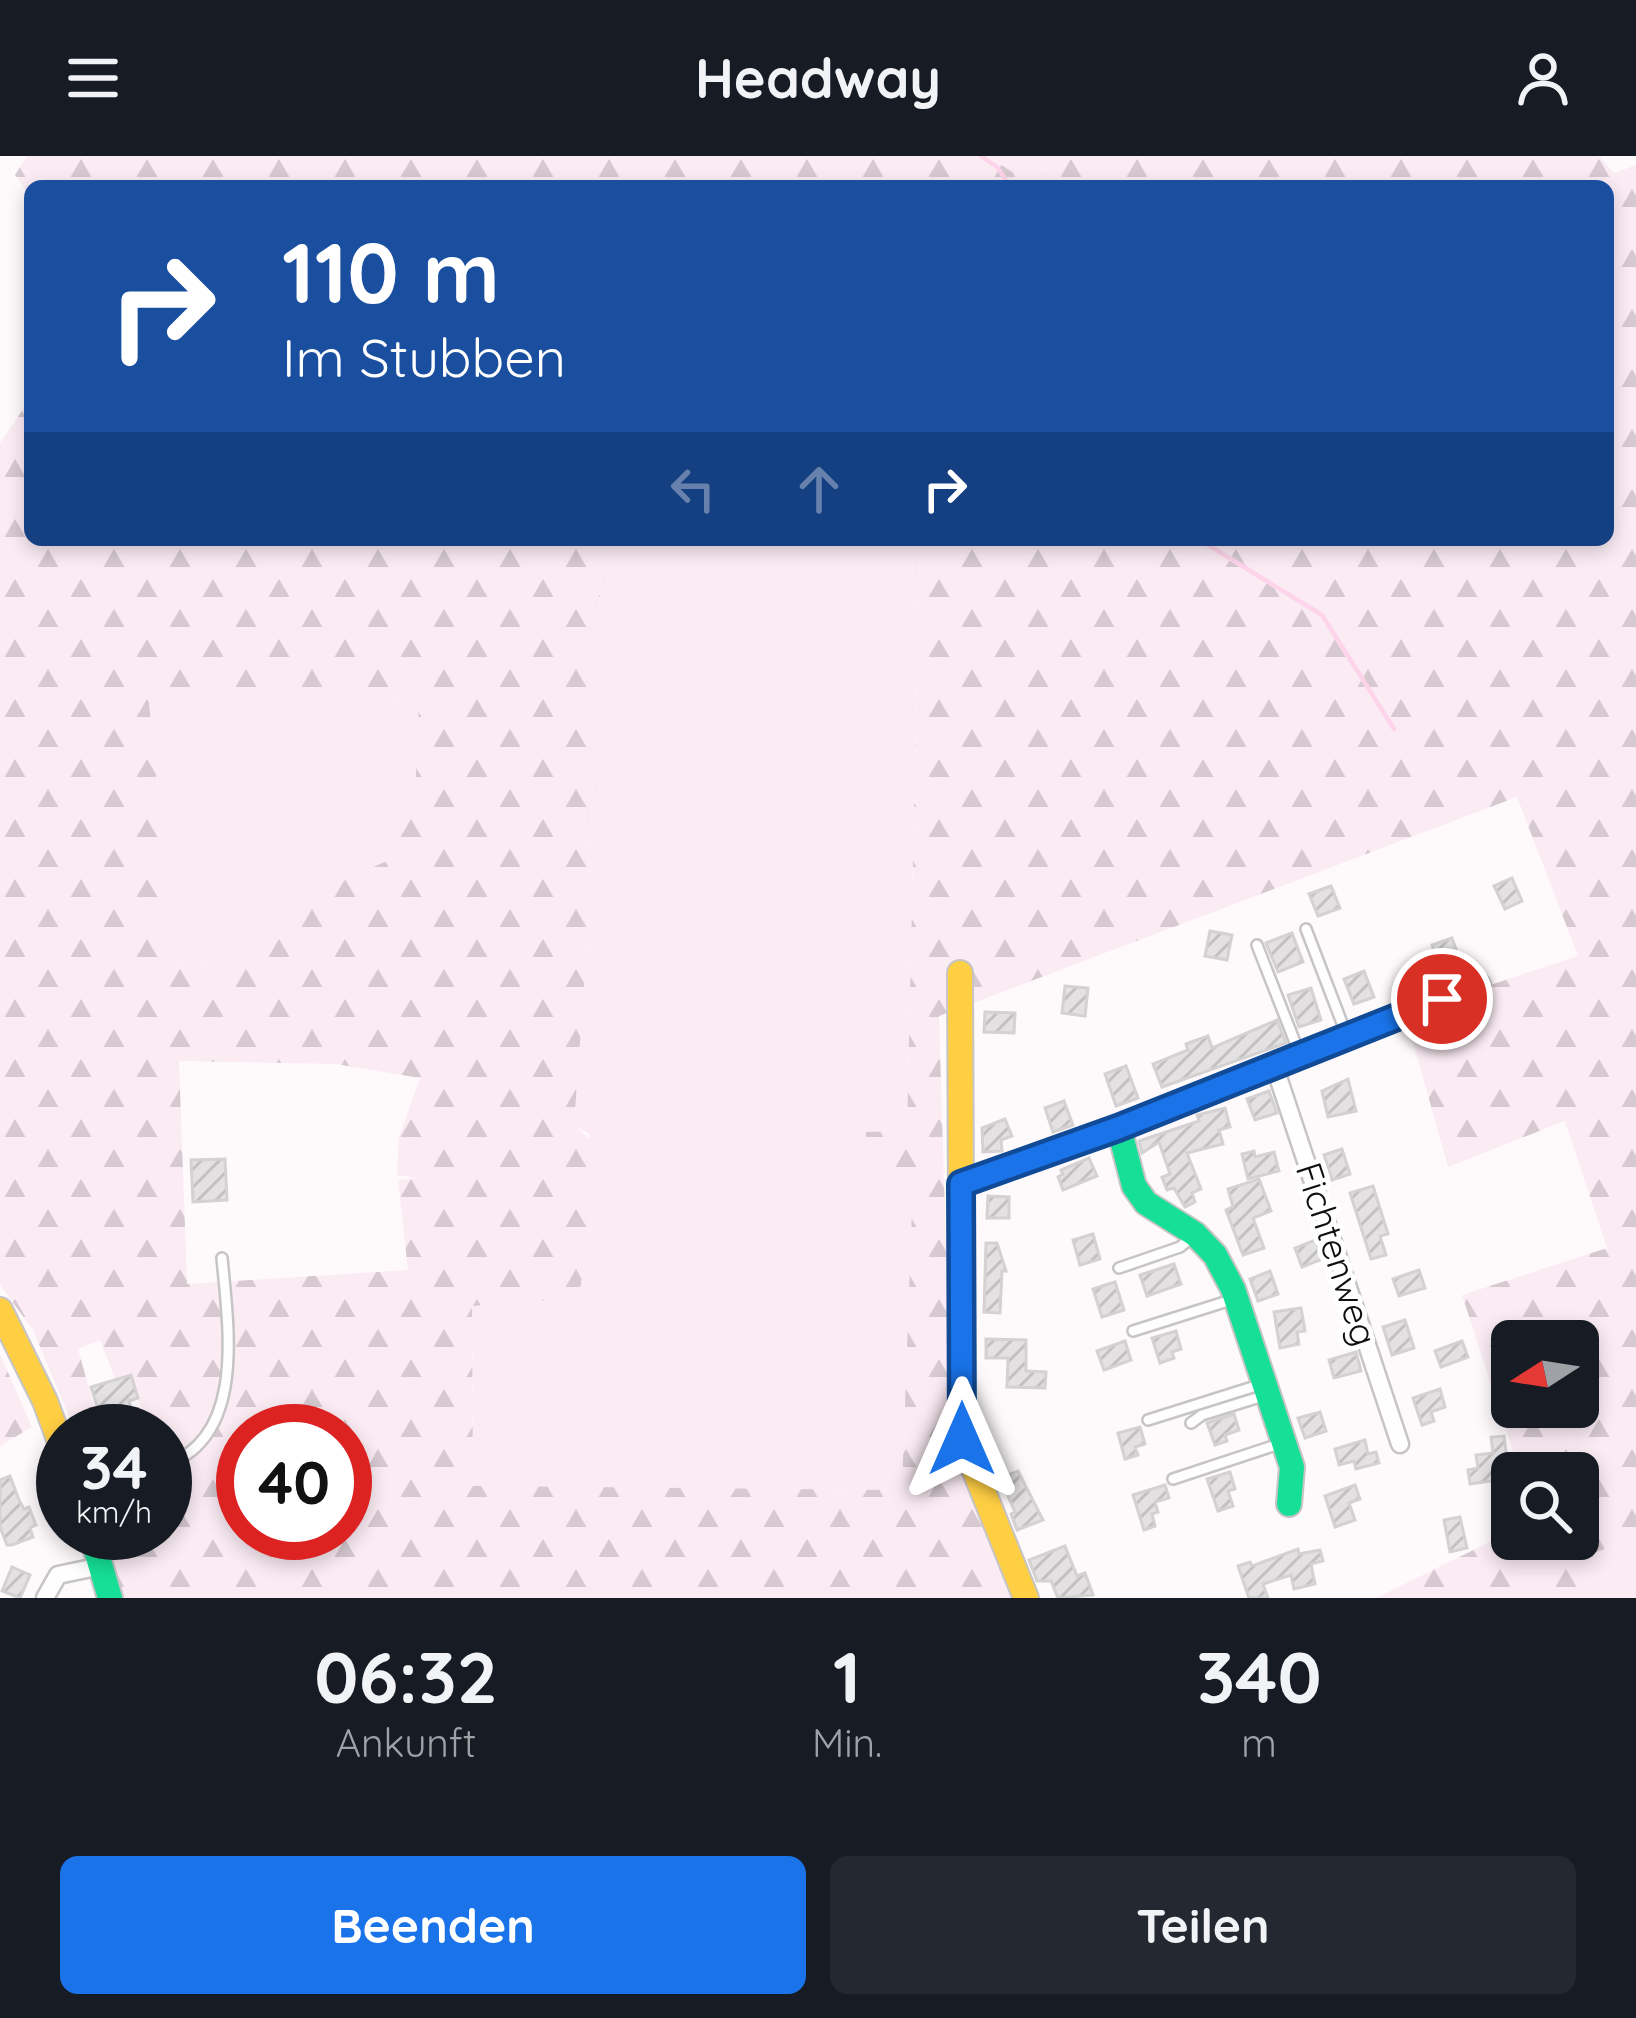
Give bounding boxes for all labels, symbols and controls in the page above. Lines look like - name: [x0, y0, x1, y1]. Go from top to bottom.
- text: Headway: [695, 44, 941, 112]
- icon: menu: [60, 45, 126, 111]
- icon: person: [1510, 45, 1576, 111]
- text: 110 m: [282, 219, 500, 324]
- icon: right: [84, 228, 240, 384]
- text: Im Stubben: [282, 323, 566, 391]
- icon: left: [660, 456, 726, 522]
- icon: ahead: [786, 456, 852, 522]
- icon: right: [912, 456, 978, 522]
- pin: [1391, 948, 1493, 1050]
- icon: arrive: [1409, 966, 1475, 1032]
- street label: Fichtenweg: [1287, 1157, 1388, 1351]
- north arrow: [1491, 1320, 1599, 1428]
- map controls: [1491, 1320, 1599, 1560]
- position arrow: [899, 1376, 1025, 1502]
- speed limit sign: 40: [216, 1404, 372, 1560]
- text: 34: [80, 1429, 148, 1504]
- button: search: [1491, 1452, 1599, 1560]
- text: km/h: [76, 1493, 152, 1531]
- text: 06:32: [314, 1631, 498, 1721]
- text: 1: [833, 1631, 861, 1721]
- text: 340: [1196, 1631, 1322, 1721]
- text: Ankunft: [336, 1718, 476, 1767]
- text: Min.: [812, 1718, 882, 1767]
- text: m: [1241, 1718, 1277, 1767]
- button: Beenden: [60, 1856, 806, 1994]
- button: Teilen: [830, 1856, 1576, 1994]

